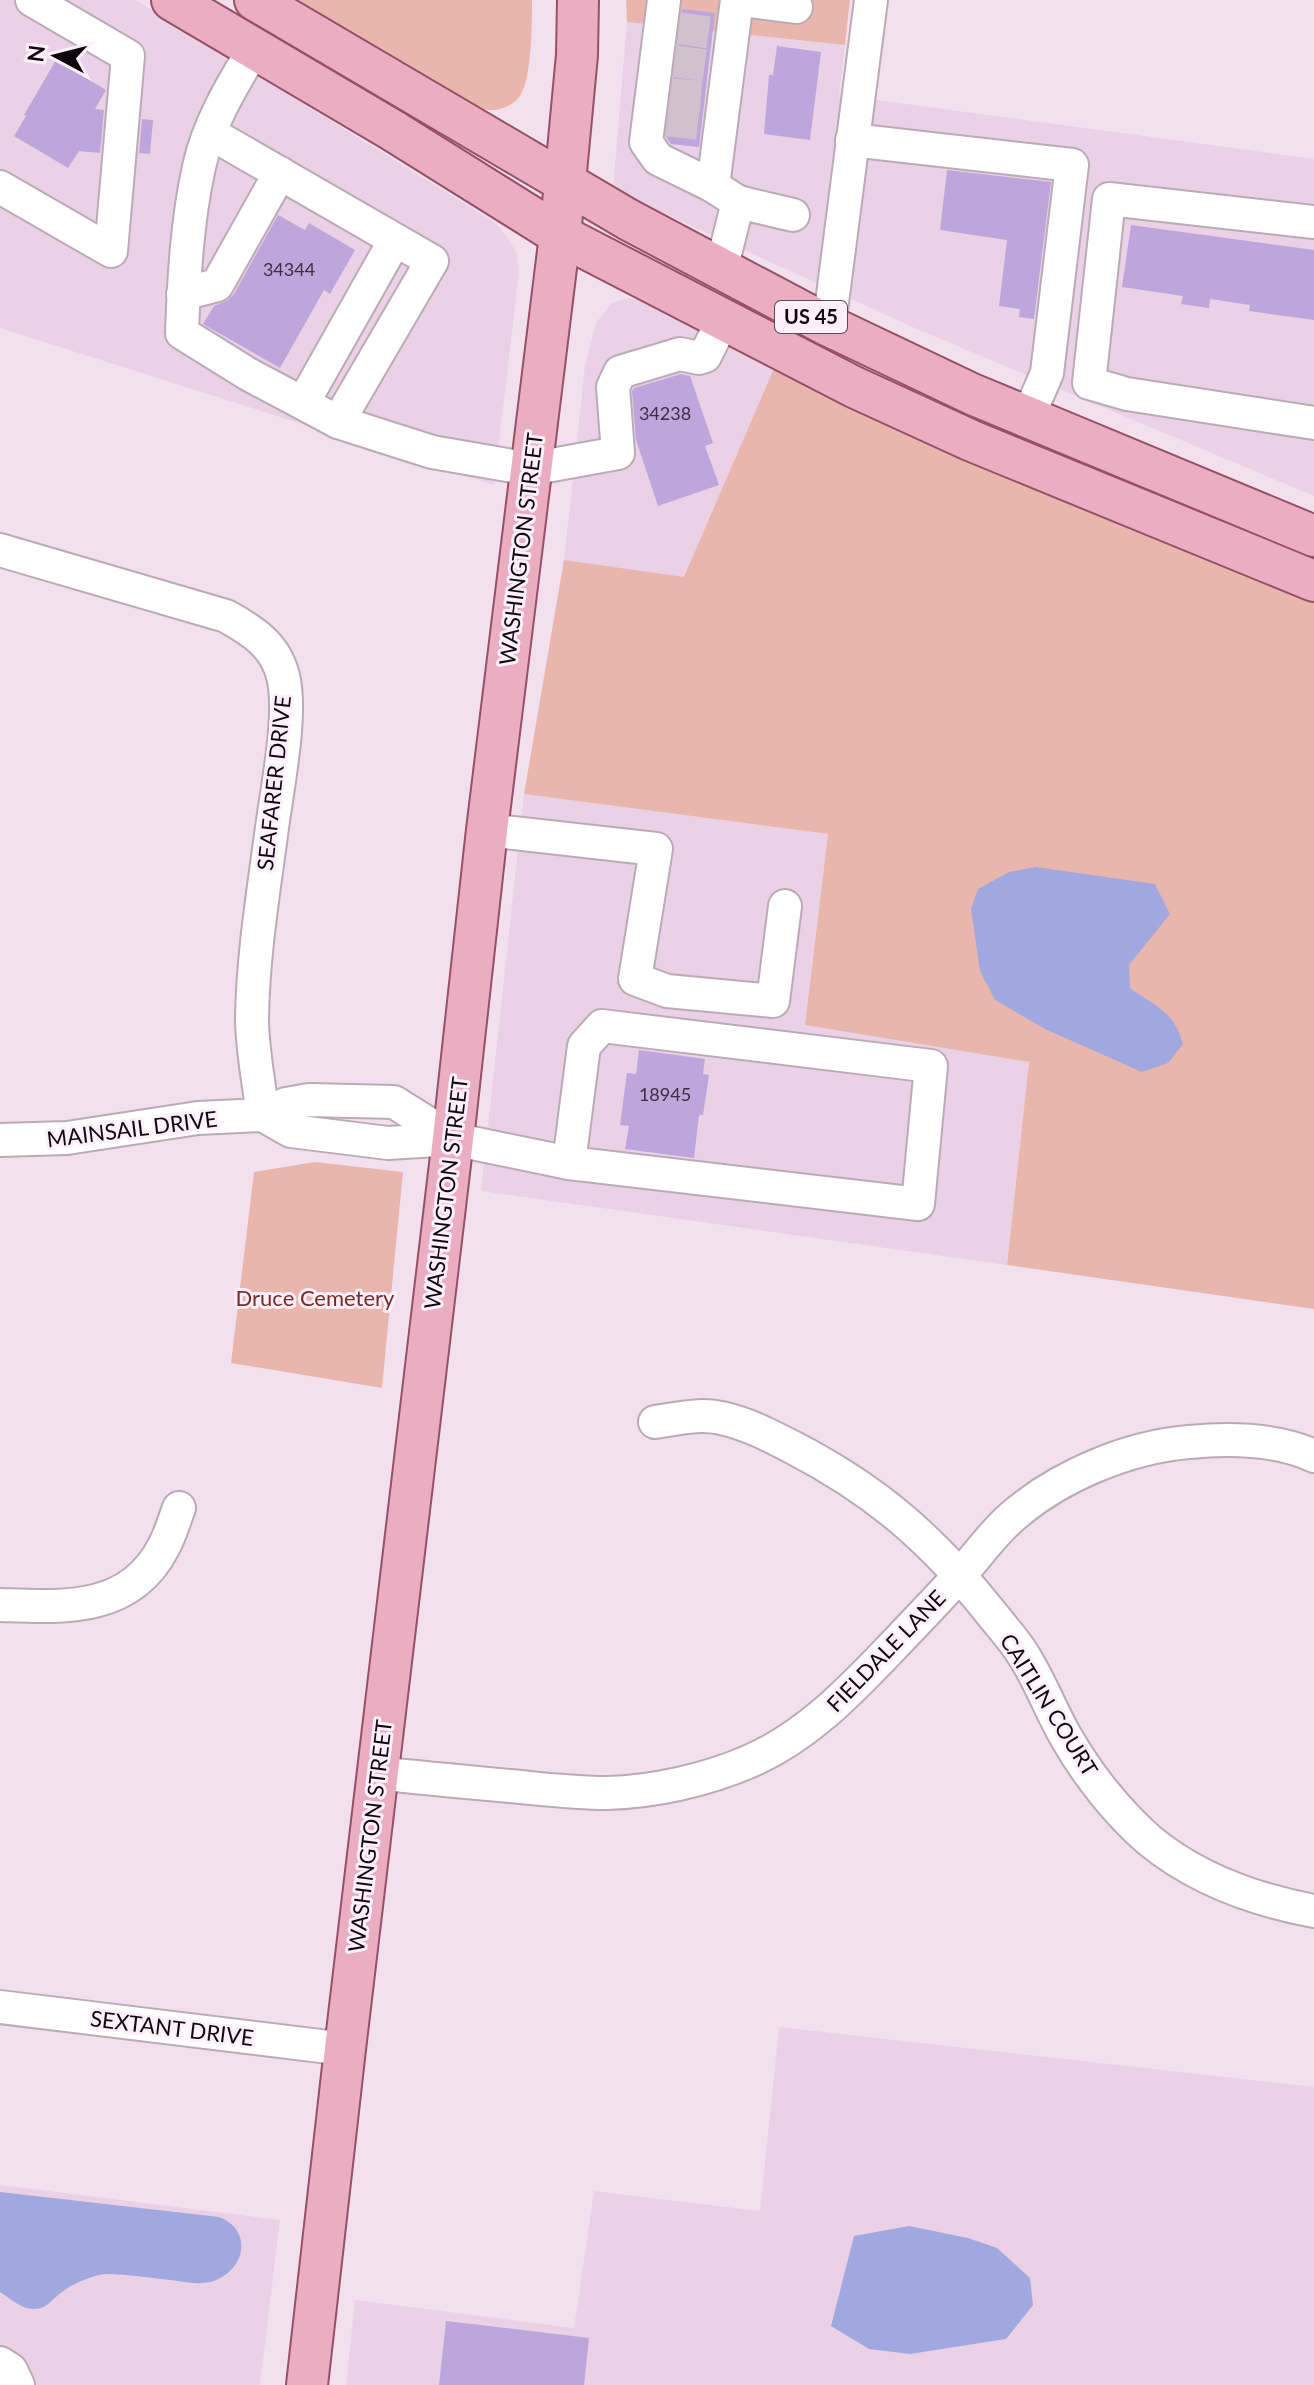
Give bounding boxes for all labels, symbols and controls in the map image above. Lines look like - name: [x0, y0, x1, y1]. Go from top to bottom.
- north arrow: [16, 16, 96, 96]
- text: N: [21, 43, 50, 64]
- house number: 34344: [263, 258, 315, 280]
- road number: US 45: [775, 301, 847, 333]
- house number: 34238: [639, 402, 691, 424]
- street label: WASHINGTON STREET: [493, 431, 548, 667]
- street label: SEAFARER DRIVE: [251, 694, 296, 872]
- street label: WASHINGTON STREET: [418, 1075, 473, 1311]
- house number: 18945: [639, 1083, 691, 1105]
- street label: MAINSAIL DRIVE: [45, 1105, 219, 1152]
- park label: Druce Cemetery: [236, 1284, 395, 1311]
- street label: FIELDALE LANE: [821, 1584, 951, 1717]
- street label: CAITLIN COURT: [995, 1628, 1104, 1781]
- street label: WASHINGTON STREET: [342, 1718, 397, 1954]
- street label: SEXTANT DRIVE: [89, 2004, 255, 2051]

